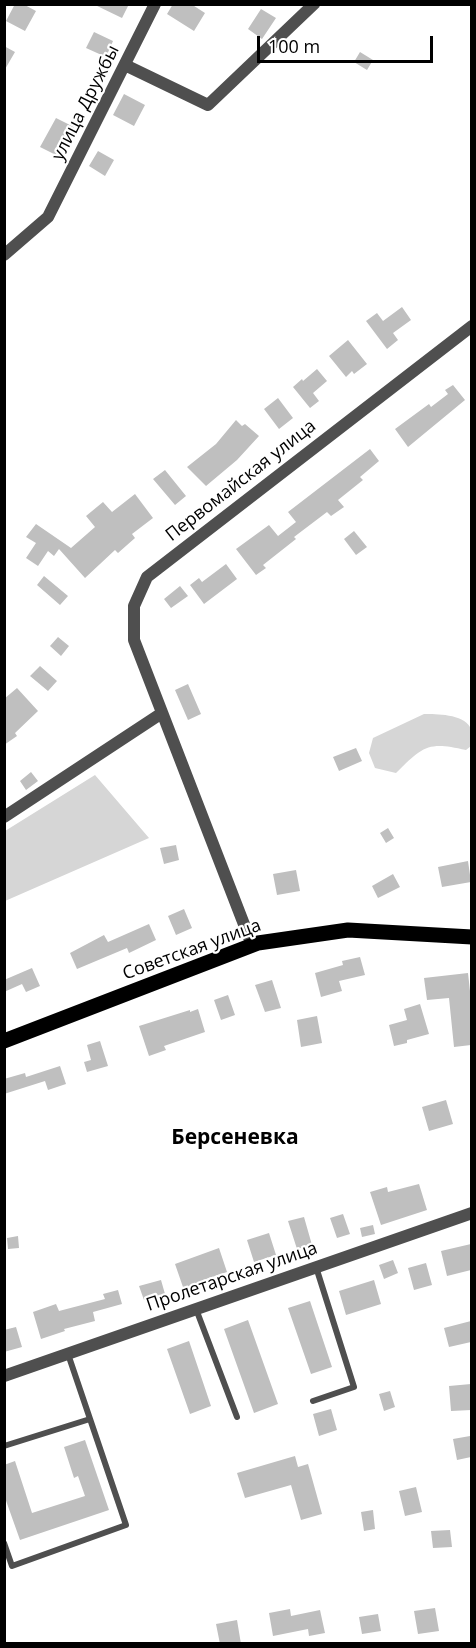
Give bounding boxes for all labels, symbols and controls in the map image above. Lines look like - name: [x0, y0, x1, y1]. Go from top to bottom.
- scale bar: [260, 24, 436, 62]
- text: 100 m: [268, 34, 320, 58]
- street label: улица Дружбы: [48, 42, 124, 164]
- street label: Первомайская улица: [162, 416, 320, 546]
- street label: Советская улица: [120, 915, 264, 985]
- district label: Берсеневка: [171, 1125, 299, 1151]
- street label: Пролетарская улица: [144, 1238, 320, 1316]

